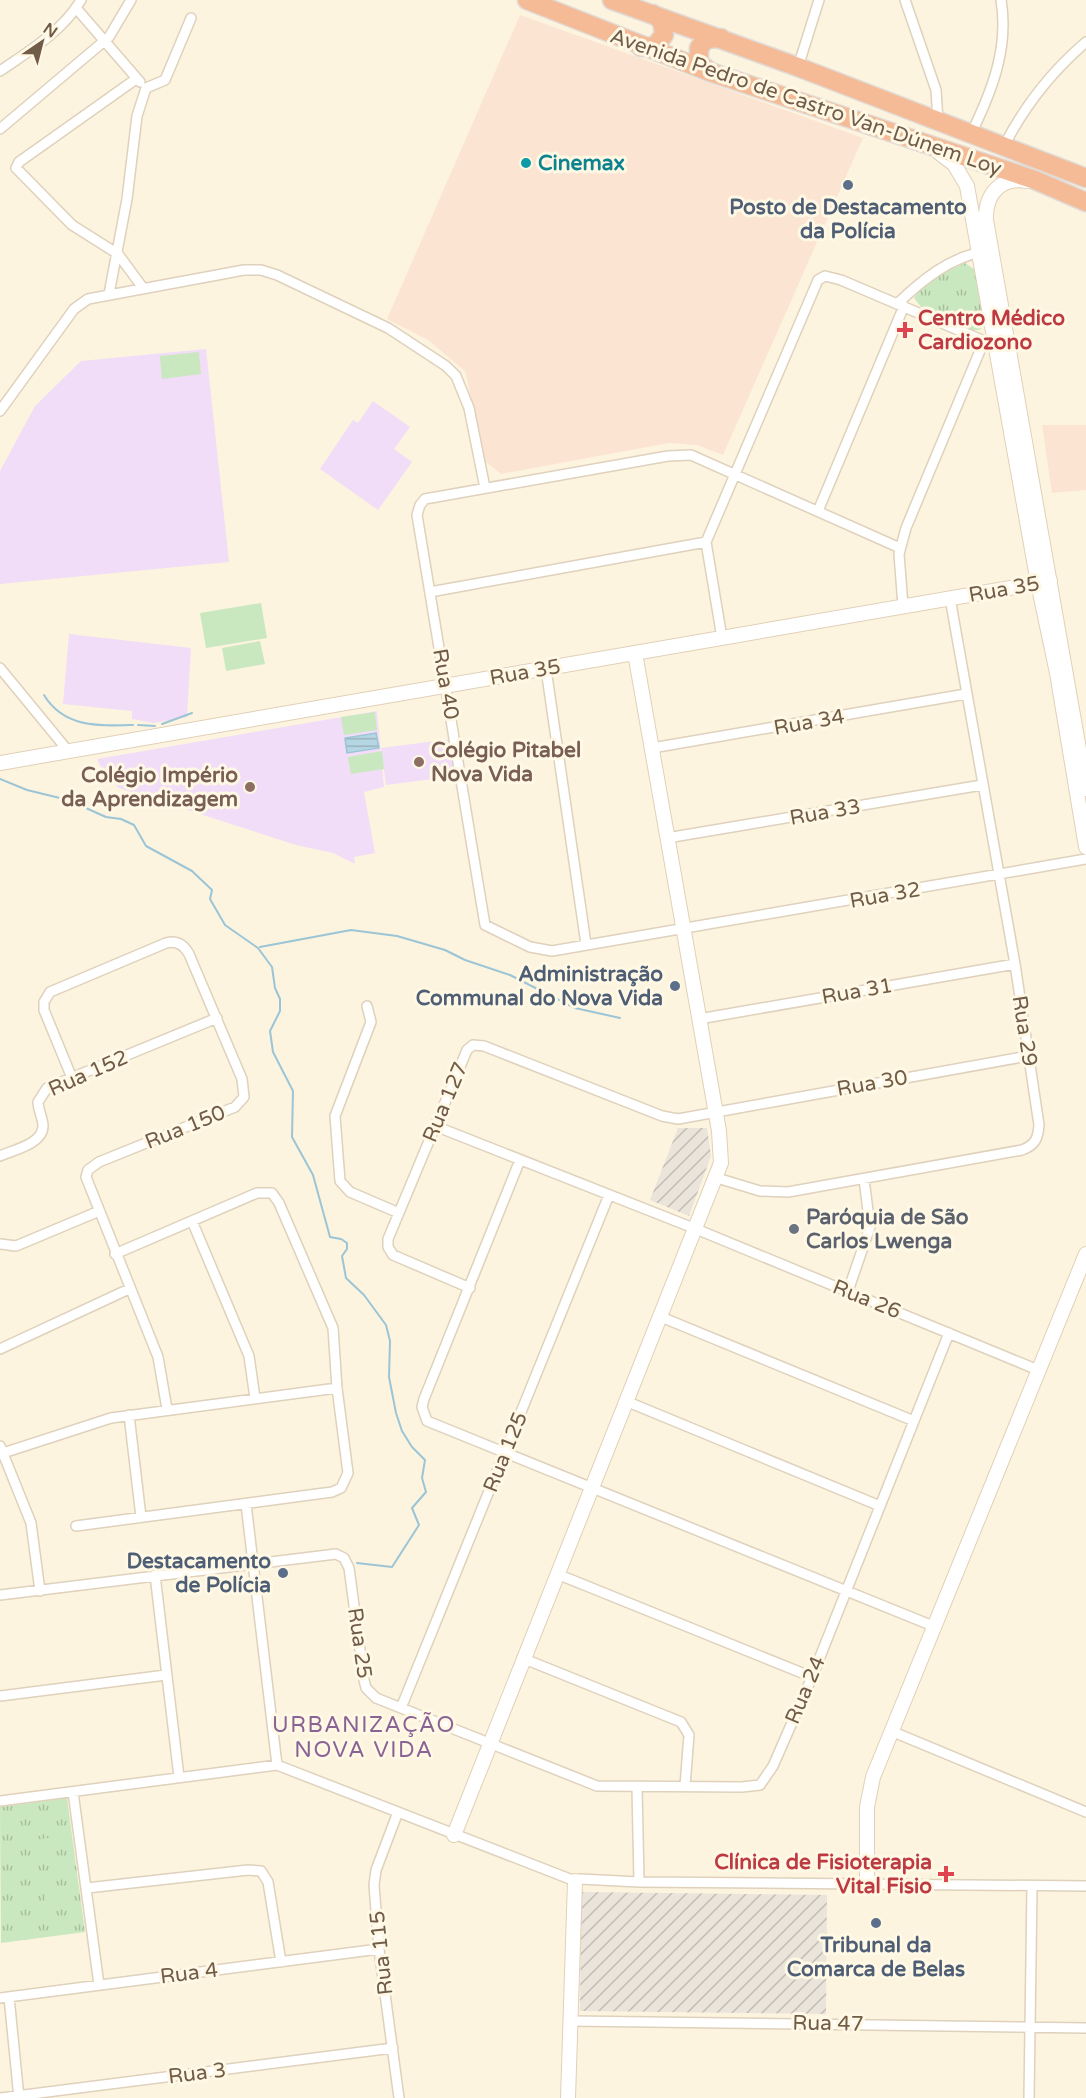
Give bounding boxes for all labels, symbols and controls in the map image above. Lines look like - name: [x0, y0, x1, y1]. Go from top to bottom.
- north arrow: [12, 12, 72, 72]
- text: N: [39, 19, 61, 42]
- street label: Avenida Pedro de Castro Van-Dúnem Loy: [607, 23, 1005, 181]
- place label: Cinemax: [538, 151, 625, 176]
- marker: Cinemax: [519, 156, 533, 170]
- marker: Posto de Destacamento da Polícia: [841, 178, 855, 192]
- place label: Posto de Destacamento da Polícia: [729, 195, 967, 244]
- place label: Centro Médico Cardiozono: [918, 306, 1065, 355]
- marker: Centro Médico Cardiozono: [896, 321, 914, 339]
- street label: Rua 35: [967, 571, 1041, 608]
- street label: Rua 40: [427, 647, 464, 721]
- street label: Rua 35: [488, 654, 562, 691]
- street label: Rua 34: [772, 704, 846, 741]
- place label: Colégio Pitabel Nova Vida: [431, 738, 581, 787]
- marker: Colégio Pitabel Nova Vida: [412, 755, 426, 769]
- place label: Colégio Império da Aprendizagem: [61, 763, 238, 812]
- marker: Colégio Império da Aprendizagem: [243, 780, 257, 794]
- street label: Rua 33: [788, 794, 862, 831]
- street label: Rua 32: [848, 877, 922, 914]
- place label: Administração Communal do Nova Vida: [416, 962, 663, 1011]
- street label: Rua 31: [820, 973, 894, 1010]
- marker: Administração Communal do Nova Vida: [668, 979, 682, 993]
- street label: Rua 29: [1007, 994, 1042, 1068]
- street label: Rua 152: [44, 1045, 132, 1102]
- street label: Rua 127: [417, 1058, 473, 1146]
- street label: Rua 30: [835, 1065, 909, 1102]
- street label: Rua 150: [141, 1100, 229, 1155]
- place label: Paróquia de São Carlos Lwenga: [806, 1205, 969, 1254]
- marker: Paróquia de São Carlos Lwenga: [787, 1222, 801, 1236]
- street label: Rua 26: [829, 1275, 905, 1324]
- street label: Rua 125: [478, 1408, 533, 1496]
- place label: Destacamento de Polícia: [127, 1549, 271, 1598]
- marker: Destacamento de Polícia: [276, 1566, 290, 1580]
- street label: Rua 25: [342, 1606, 377, 1680]
- street label: Rua 24: [780, 1652, 831, 1728]
- district label: URBANIZAÇÃO NOVA VIDA: [272, 1712, 456, 1763]
- place label: Clínica de Fisioterapia Vital Fisio: [714, 1850, 932, 1899]
- marker: Clínica de Fisioterapia Vital Fisio: [937, 1865, 955, 1883]
- street label: Rua 115: [365, 1910, 398, 1996]
- marker: Tribunal da Comarca de Belas: [869, 1916, 883, 1930]
- place label: Tribunal da Comarca de Belas: [787, 1933, 965, 1982]
- street label: Rua 4: [159, 1958, 219, 1989]
- street label: Rua 47: [792, 2010, 864, 2037]
- street label: Rua 3: [167, 2058, 227, 2089]

